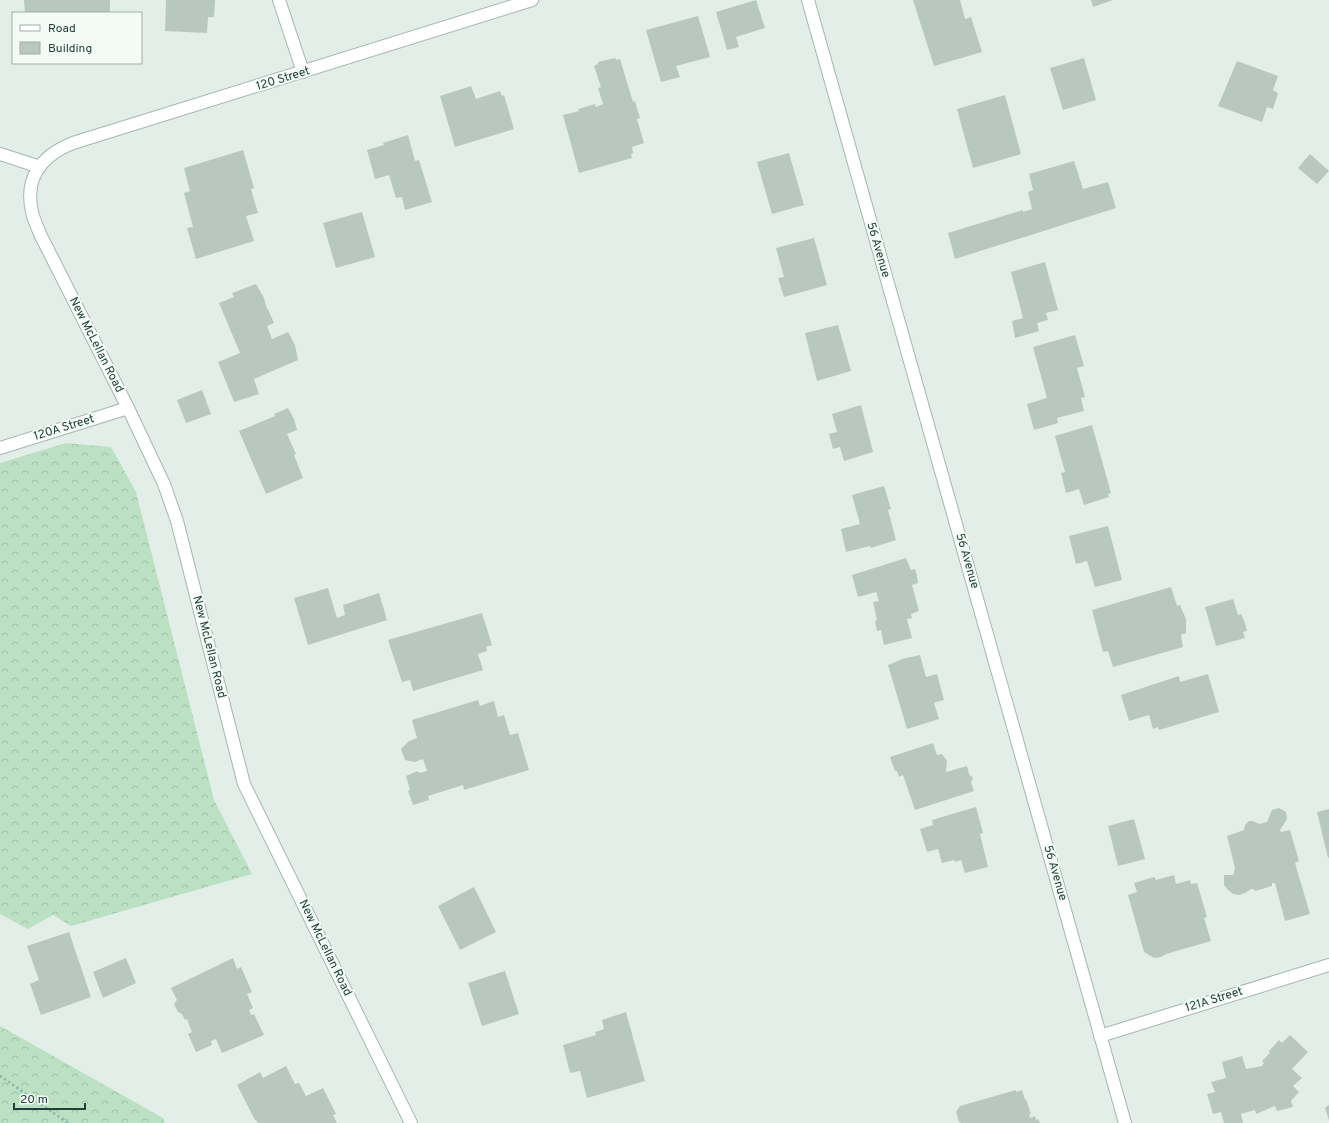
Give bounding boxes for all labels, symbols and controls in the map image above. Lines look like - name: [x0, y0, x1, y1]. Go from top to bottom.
- legend: [12, 12, 142, 64]
- text: Road: [48, 21, 76, 37]
- text: Building: [48, 41, 92, 57]
- street label: 120 Street: [254, 63, 312, 95]
- street label: 56 Avenue: [862, 220, 894, 280]
- street label: New McLellan Road: [65, 294, 127, 396]
- street label: 120A Street: [32, 411, 96, 445]
- street label: 56 Avenue: [951, 531, 983, 591]
- street label: New McLellan Road: [189, 594, 229, 700]
- street label: 56 Avenue: [1039, 843, 1071, 903]
- street label: New McLellan Road: [295, 897, 355, 999]
- street label: 121A Street: [1183, 984, 1245, 1016]
- scale bar: [14, 1085, 85, 1111]
- text: 20 m: [20, 1092, 48, 1108]

